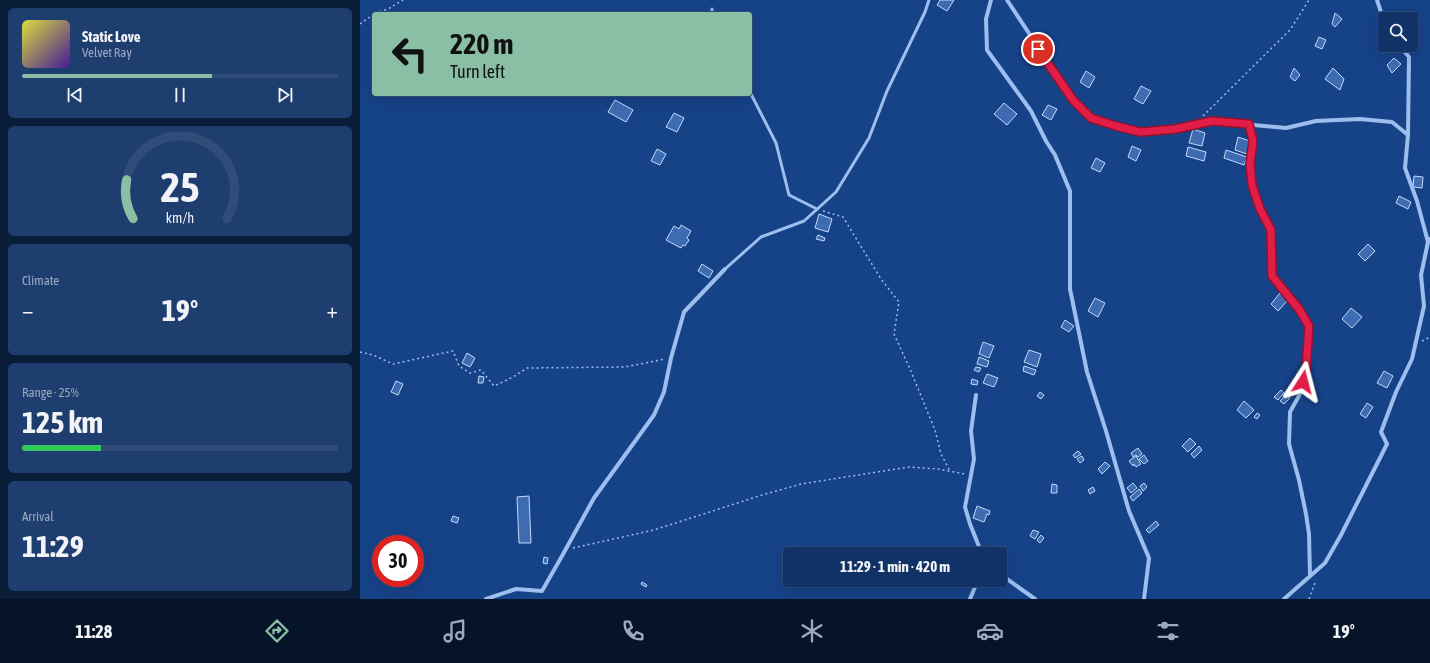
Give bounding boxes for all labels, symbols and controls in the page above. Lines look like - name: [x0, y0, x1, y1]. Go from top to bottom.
- map controls: [1378, 12, 1418, 52]
- button: search: [1378, 12, 1418, 52]
- text: Static Love: [82, 28, 141, 45]
- icon: left: [384, 28, 436, 80]
- text: 220 m: [450, 28, 513, 60]
- pin: [1021, 32, 1055, 66]
- icon: arrive: [1027, 38, 1049, 60]
- text: Velvet Ray: [82, 45, 132, 60]
- text: Turn left: [450, 61, 505, 82]
- icon: previous: [64, 84, 86, 106]
- icon: pause: [169, 84, 191, 106]
- icon: next: [274, 84, 296, 106]
- text: 25: [160, 163, 200, 211]
- text: km/h: [166, 210, 194, 226]
- text: Climate: [22, 273, 59, 288]
- text: 19°: [162, 293, 198, 327]
- text: −: [22, 297, 33, 323]
- text: +: [327, 297, 338, 323]
- position arrow: [1282, 361, 1324, 403]
- text: Range · 25%: [22, 385, 79, 400]
- text: 125 km: [22, 405, 103, 439]
- text: Arrival: [22, 509, 54, 524]
- text: 11:29: [22, 529, 84, 563]
- speed limit sign: 30: [372, 535, 424, 587]
- text: 11:29 · 1 min · 420 m: [840, 558, 950, 575]
- icon: directions: [263, 617, 291, 645]
- icon: music: [441, 617, 469, 645]
- icon: phone: [619, 617, 647, 645]
- icon: climate: [798, 617, 826, 645]
- icon: car: [976, 617, 1004, 645]
- icon: filters: [1154, 617, 1182, 645]
- text: 11:28: [75, 621, 112, 642]
- text: 19°: [1333, 621, 1355, 642]

